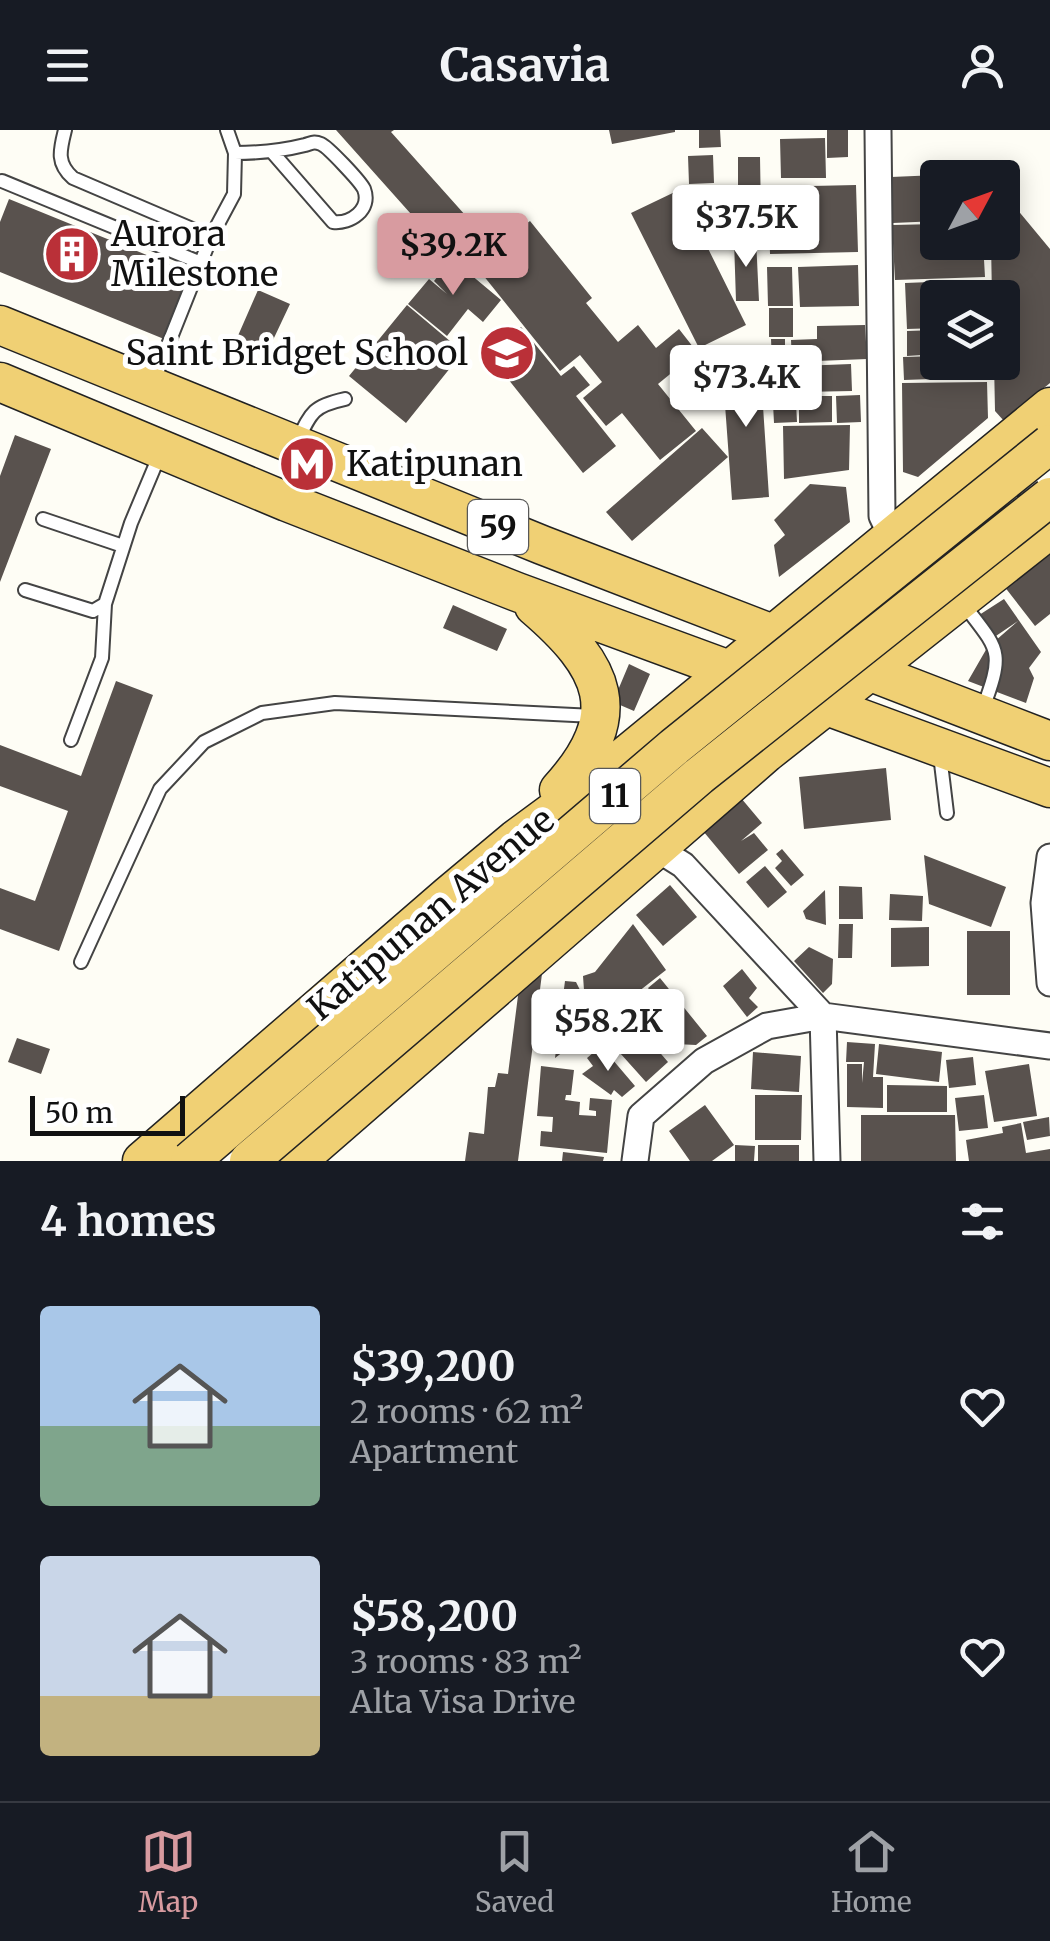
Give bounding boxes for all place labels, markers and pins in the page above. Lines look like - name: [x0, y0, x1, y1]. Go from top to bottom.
- pin: $37.5K: [665, 185, 827, 270]
- place label: Aurora Milestone: [110, 212, 278, 296]
- pin: $39.2K: [372, 213, 534, 298]
- building icon: Aurora Milestone: [42, 224, 102, 284]
- school or university icon: Saint Bridget School: [477, 323, 537, 383]
- place label: Saint Bridget School: [125, 331, 468, 375]
- pin: $73.4K: [665, 345, 827, 430]
- metro station icon: Katipunan: [277, 434, 337, 494]
- place label: Katipunan: [346, 442, 523, 486]
- pin: $58.2K: [527, 989, 689, 1074]

